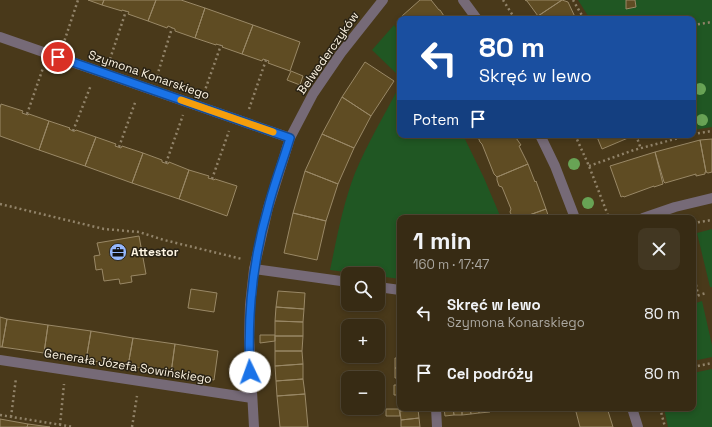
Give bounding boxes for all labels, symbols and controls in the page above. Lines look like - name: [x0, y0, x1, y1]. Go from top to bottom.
- street label: Belwederczyków: [294, 9, 362, 97]
- text: 80 m: [479, 29, 545, 65]
- icon: left: [413, 32, 465, 84]
- pin: [41, 40, 75, 74]
- icon: arrive: [47, 46, 69, 68]
- street label: Szymona Konarskiego: [86, 47, 212, 103]
- text: Skręć w lewo: [479, 64, 592, 87]
- icon: arrive: [467, 108, 489, 130]
- text: Potem: [413, 110, 459, 129]
- text: 1 min: [413, 225, 472, 256]
- button: close: [638, 228, 680, 270]
- office icon: Attestor: [108, 242, 128, 262]
- place label: Attestor: [131, 244, 179, 260]
- text: 160 m · 17:47: [413, 256, 489, 273]
- map controls: [341, 267, 385, 415]
- button: search: [341, 267, 385, 311]
- text: Skręć w lewo: [447, 295, 541, 314]
- icon: left: [413, 302, 435, 324]
- text: 80 m: [644, 304, 680, 323]
- text: Szymona Konarskiego: [447, 314, 585, 331]
- button: +: [341, 319, 385, 363]
- street label: Generała Józefa Sowińskiego: [43, 345, 213, 387]
- position arrow: [229, 351, 271, 393]
- icon: arrive: [413, 362, 435, 384]
- text: Cel podróży: [447, 364, 533, 383]
- text: 80 m: [644, 364, 680, 383]
- button: −: [341, 371, 385, 415]

